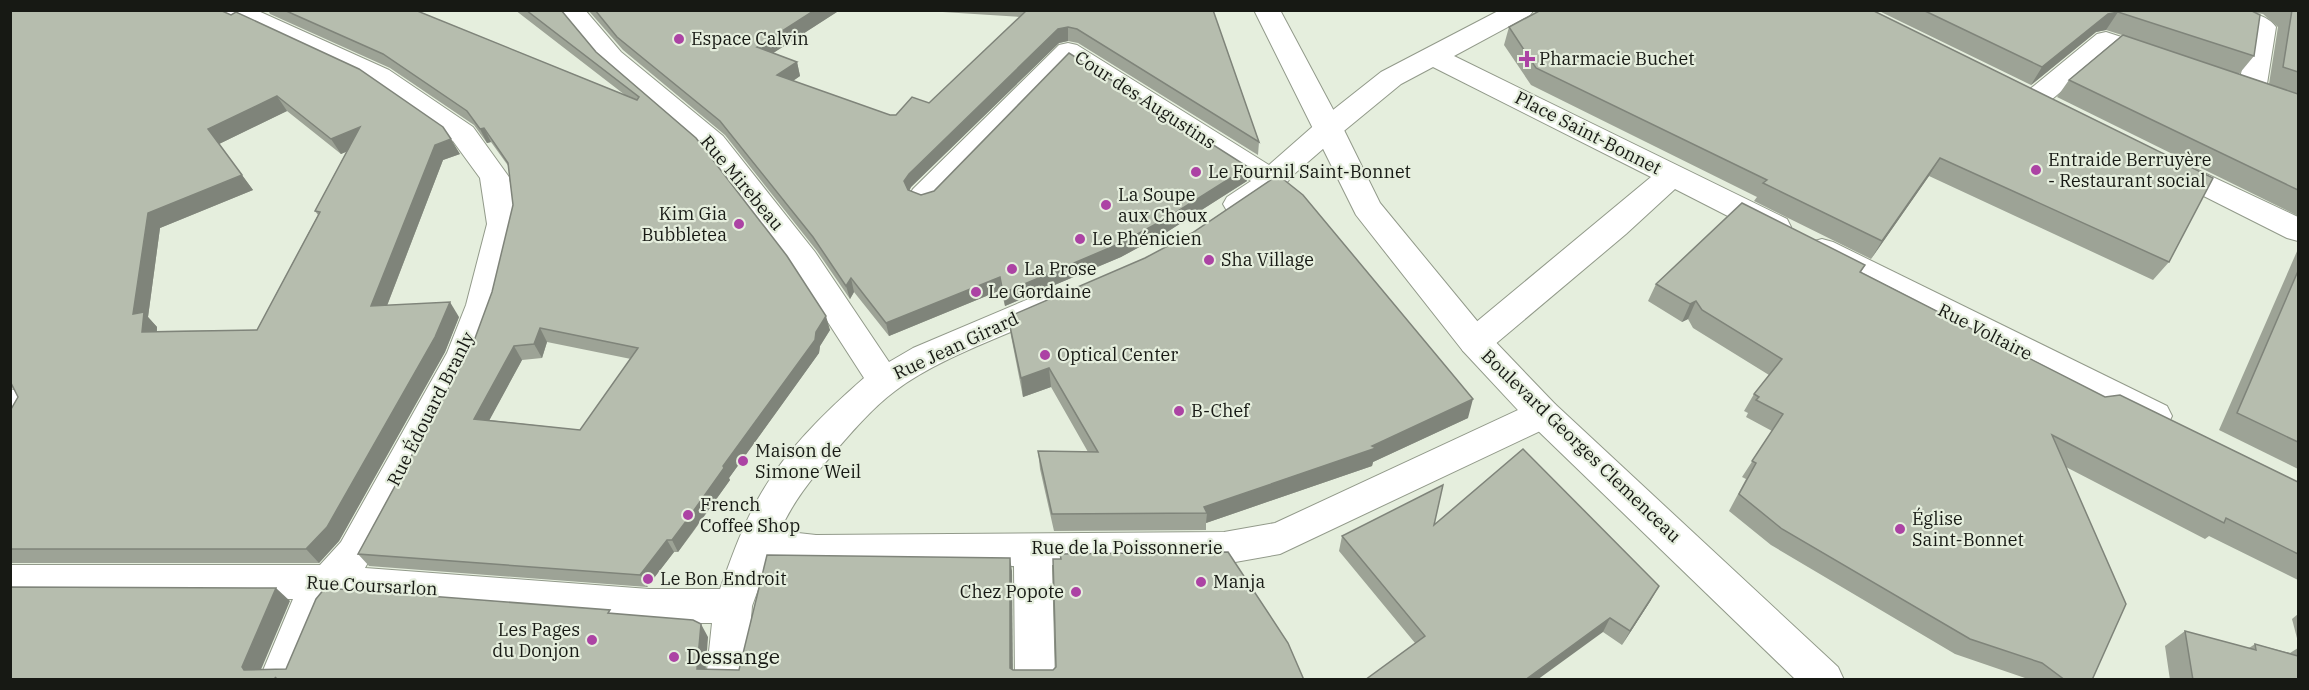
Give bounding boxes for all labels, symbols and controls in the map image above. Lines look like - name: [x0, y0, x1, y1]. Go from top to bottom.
- place label: Espace Calvin: [691, 27, 809, 50]
- marker: Espace Calvin: [672, 32, 686, 46]
- street label: Cour des Augustins: [1070, 45, 1220, 154]
- place label: Pharmacie Buchet: [1539, 47, 1695, 70]
- marker: Pharmacie Buchet: [1520, 52, 1534, 66]
- street label: Place Saint-Bonnet: [1511, 86, 1665, 179]
- street label: Rue Mirebeau: [696, 130, 789, 235]
- place label: Entraide Berruyère - Restaurant social: [2048, 148, 2212, 192]
- place label: Le Fournil Saint-Bonnet: [1208, 160, 1411, 183]
- marker: Entraide Berruyère - Restaurant social: [2029, 163, 2043, 177]
- marker: Le Fournil Saint-Bonnet: [1189, 165, 1203, 179]
- place label: La Soupe aux Choux: [1118, 183, 1207, 227]
- marker: La Soupe aux Choux: [1099, 198, 1113, 212]
- place label: Kim Gia Bubbletea: [641, 202, 727, 246]
- marker: Kim Gia Bubbletea: [732, 217, 746, 231]
- place label: Le Phénicien: [1092, 227, 1202, 250]
- marker: Le Phénicien: [1073, 232, 1087, 246]
- place label: Sha Village: [1221, 248, 1314, 271]
- marker: Sha Village: [1202, 253, 1216, 267]
- place label: La Prose: [1024, 257, 1096, 280]
- marker: La Prose: [1005, 262, 1019, 276]
- place label: Le Gordaine: [988, 280, 1091, 303]
- marker: Le Gordaine: [969, 285, 983, 299]
- street label: Rue Voltaire: [1934, 298, 2036, 365]
- street label: Rue Jean Girard: [889, 306, 1022, 385]
- street label: Rue Édouard Branly: [382, 328, 480, 490]
- place label: Optical Center: [1057, 343, 1178, 366]
- street label: Boulevard Georges Clemenceau: [1477, 344, 1686, 547]
- marker: Optical Center: [1038, 348, 1052, 362]
- place label: B-Chef: [1191, 399, 1251, 422]
- marker: B-Chef: [1172, 404, 1186, 418]
- place label: Maison de Simone Weil: [755, 439, 861, 483]
- marker: Maison de Simone Weil: [736, 454, 750, 468]
- place label: French Coffee Shop: [700, 493, 800, 537]
- place label: Église Saint-Bonnet: [1912, 507, 2024, 551]
- marker: French Coffee Shop: [681, 508, 695, 522]
- marker: Église Saint-Bonnet: [1893, 522, 1907, 536]
- street label: Rue de la Poissonnerie: [1031, 536, 1223, 559]
- place label: Le Bon Endroit: [660, 567, 787, 590]
- place label: Manja: [1213, 570, 1265, 593]
- street label: Rue Coursarlon: [306, 571, 438, 600]
- marker: Le Bon Endroit: [641, 572, 655, 586]
- marker: Manja: [1194, 575, 1208, 589]
- place label: Chez Popote: [960, 580, 1064, 603]
- marker: Chez Popote: [1069, 585, 1083, 599]
- place label: Les Pages du Donjon: [492, 618, 580, 662]
- marker: Les Pages du Donjon: [585, 633, 599, 647]
- place label: Dessange: [686, 642, 780, 670]
- marker: Dessange: [667, 650, 681, 664]

